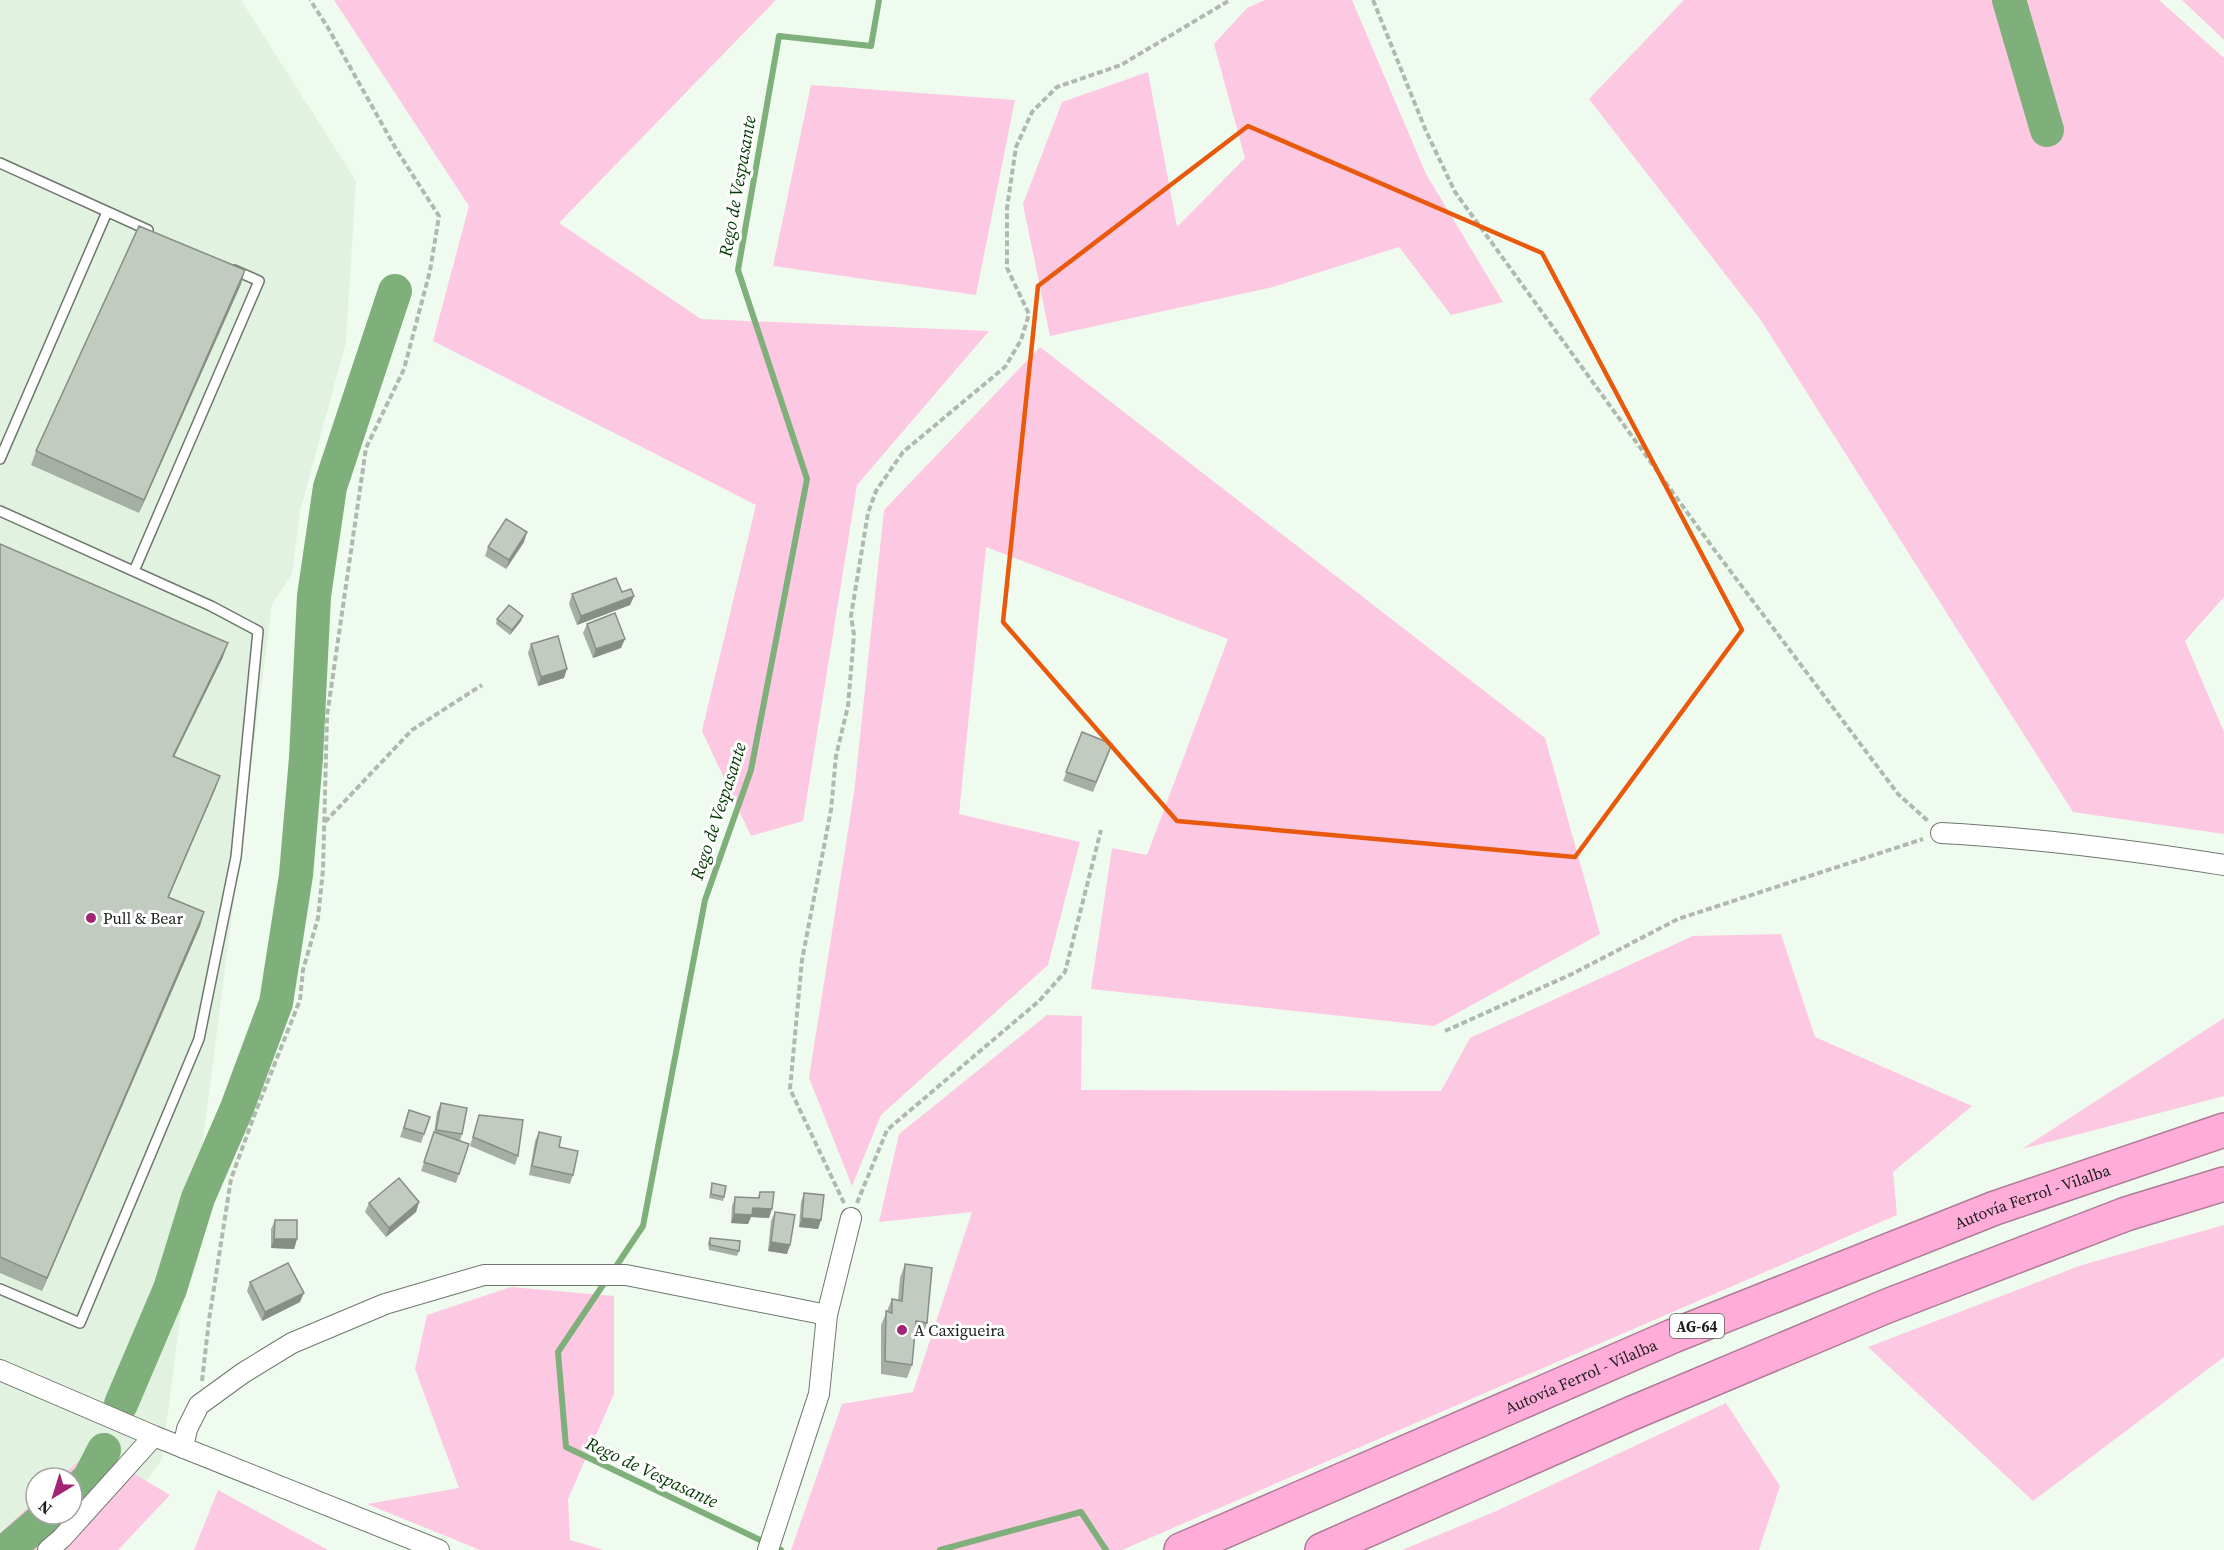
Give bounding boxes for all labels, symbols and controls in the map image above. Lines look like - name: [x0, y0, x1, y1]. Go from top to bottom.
- water label: Rego de Vespasante: [712, 113, 762, 260]
- water label: Rego de Vespasante: [684, 739, 752, 884]
- place label: Pull & Bear: [103, 907, 183, 929]
- marker: Pull & Bear: [84, 911, 98, 925]
- street label: Autovía Ferrol - Vilalba: [1951, 1158, 2114, 1234]
- road number: AG-64: [1670, 1314, 1724, 1338]
- place label: A Caxigueira: [914, 1319, 1006, 1341]
- marker: A Caxigueira: [895, 1323, 909, 1337]
- street label: Autovía Ferrol - Vilalba: [1501, 1333, 1661, 1419]
- water label: Rego de Vespasante: [581, 1430, 723, 1514]
- north arrow: [24, 1466, 84, 1526]
- text: N: [33, 1495, 56, 1520]

